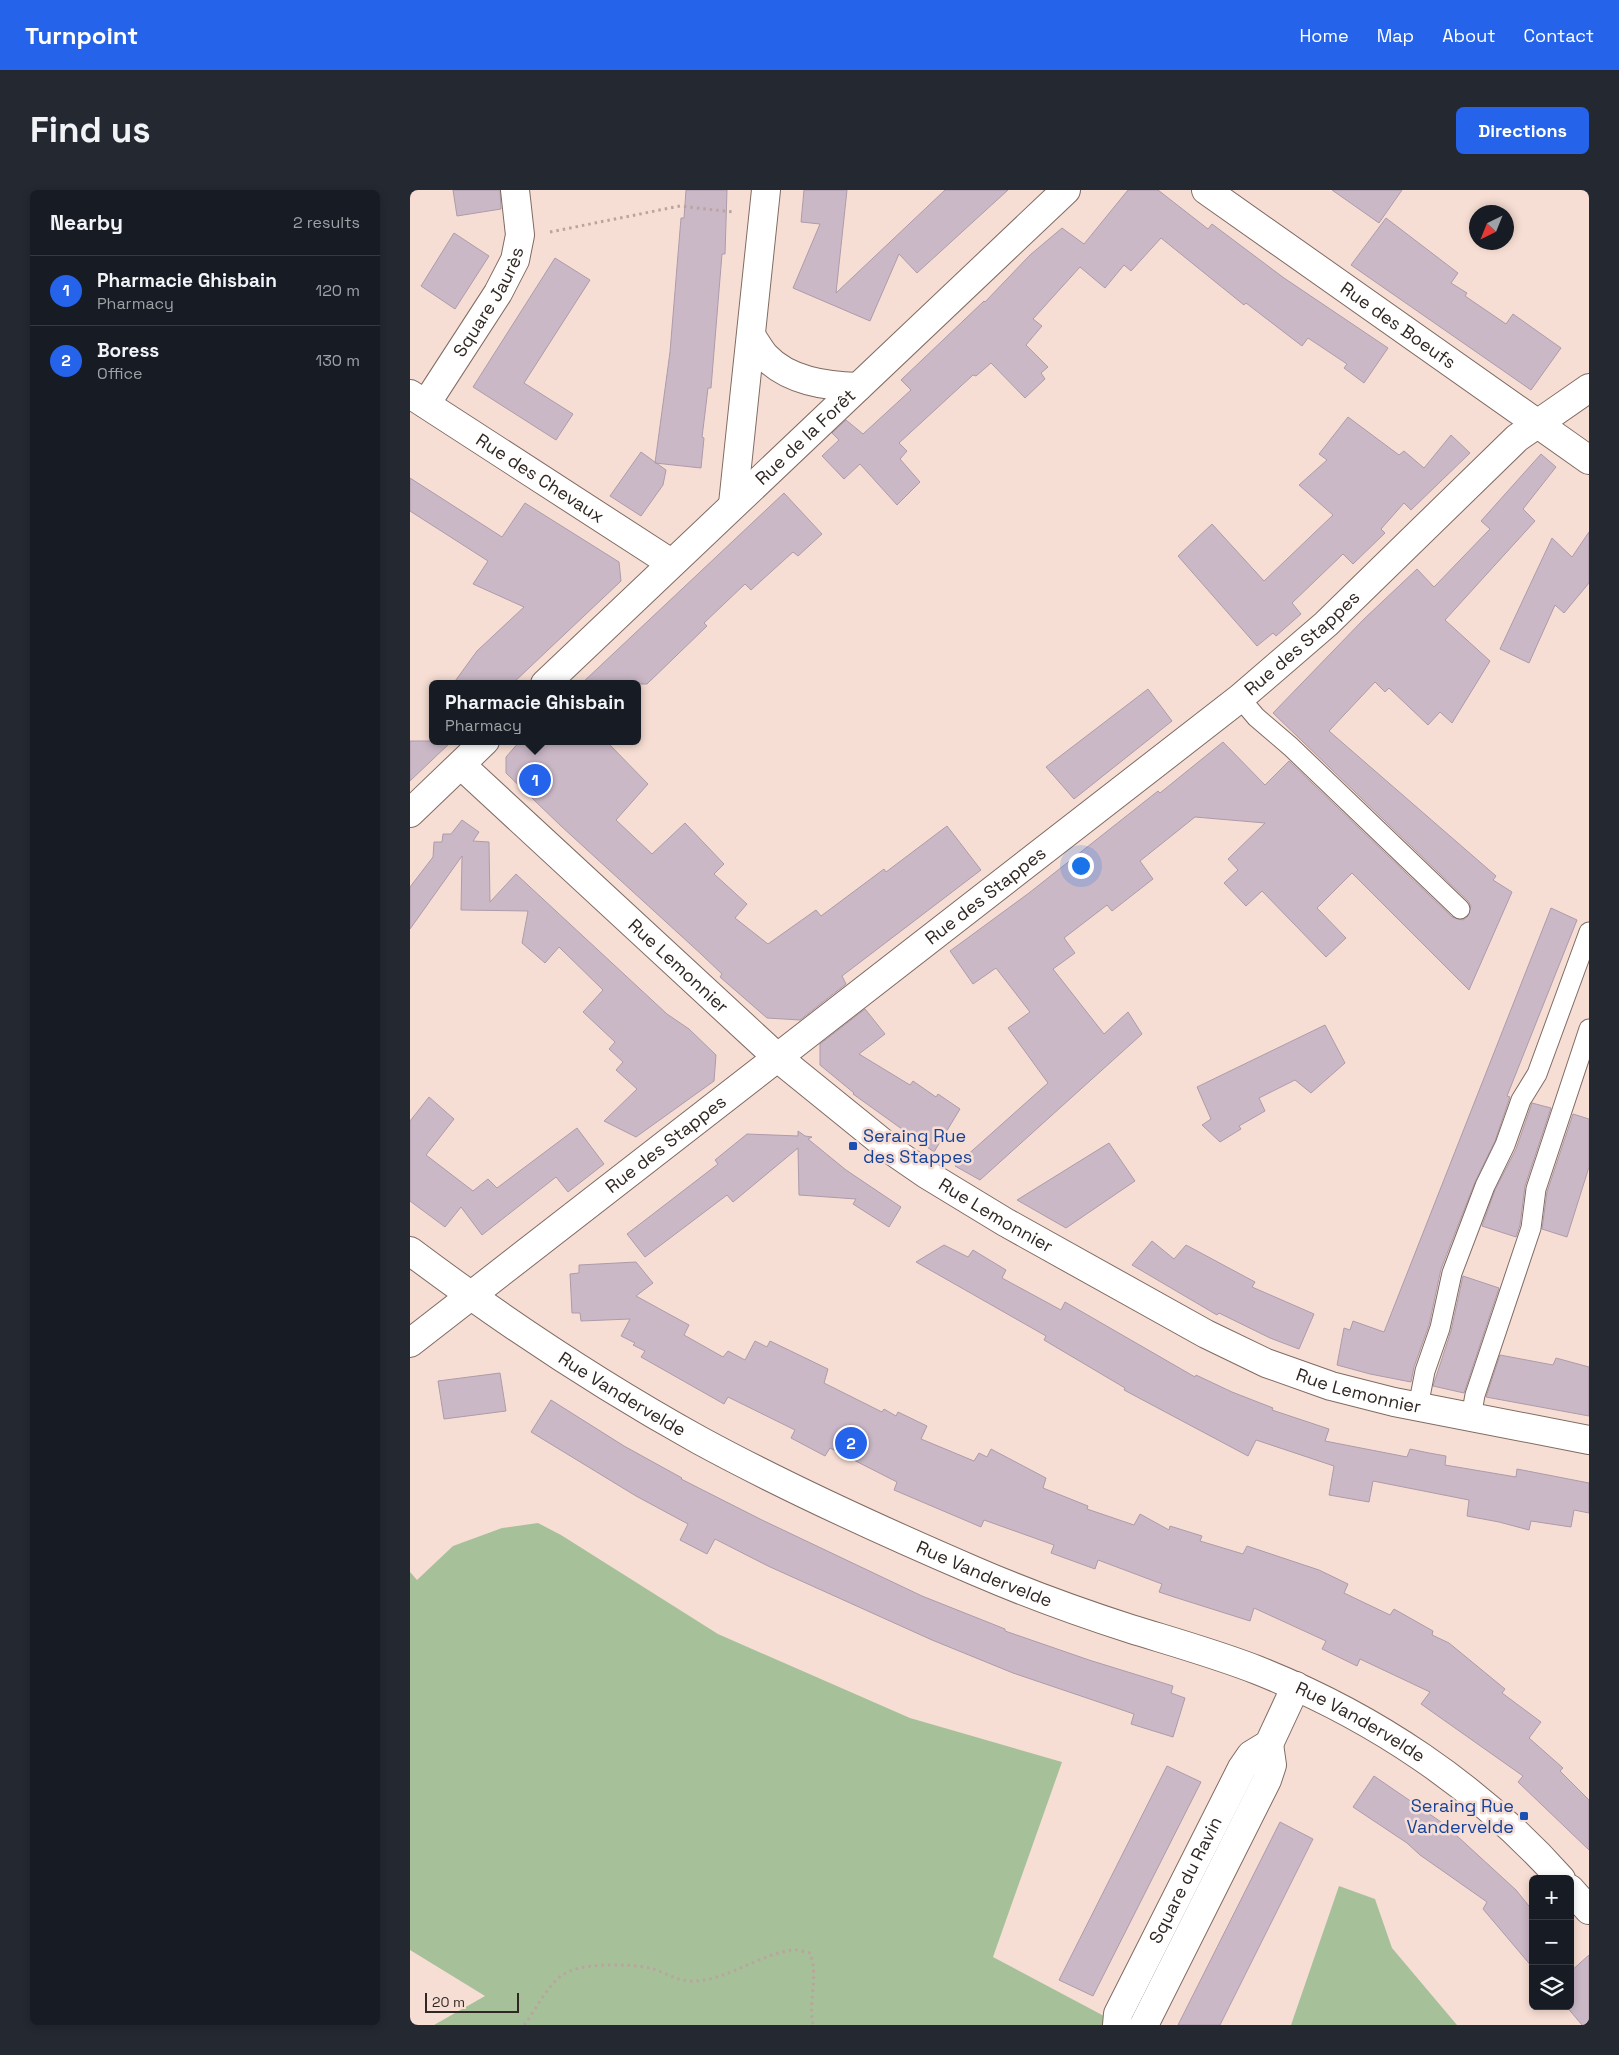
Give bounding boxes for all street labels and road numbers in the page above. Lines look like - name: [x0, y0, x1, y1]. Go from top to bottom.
- street label: Square Jaurès: [448, 245, 528, 361]
- street label: Rue des Boeufs: [1336, 276, 1461, 374]
- street label: Rue de la Forêt: [750, 384, 860, 490]
- street label: Rue des Chevaux: [472, 428, 609, 528]
- street label: Rue des Stappes: [1239, 585, 1364, 700]
- street label: Rue des Stappes: [920, 841, 1050, 949]
- street label: Rue Lemonnier: [624, 913, 734, 1018]
- street label: Rue des Stappes: [600, 1090, 731, 1198]
- street label: Rue Lemonnier: [935, 1172, 1057, 1258]
- street label: Rue Vandervelde: [554, 1346, 690, 1441]
- street label: Rue Lemonnier: [1293, 1363, 1423, 1418]
- street label: Rue Vandervelde: [913, 1535, 1056, 1612]
- street label: Rue Vandervelde: [1292, 1676, 1430, 1767]
- street label: Square du Ravin: [1143, 1812, 1227, 1947]

